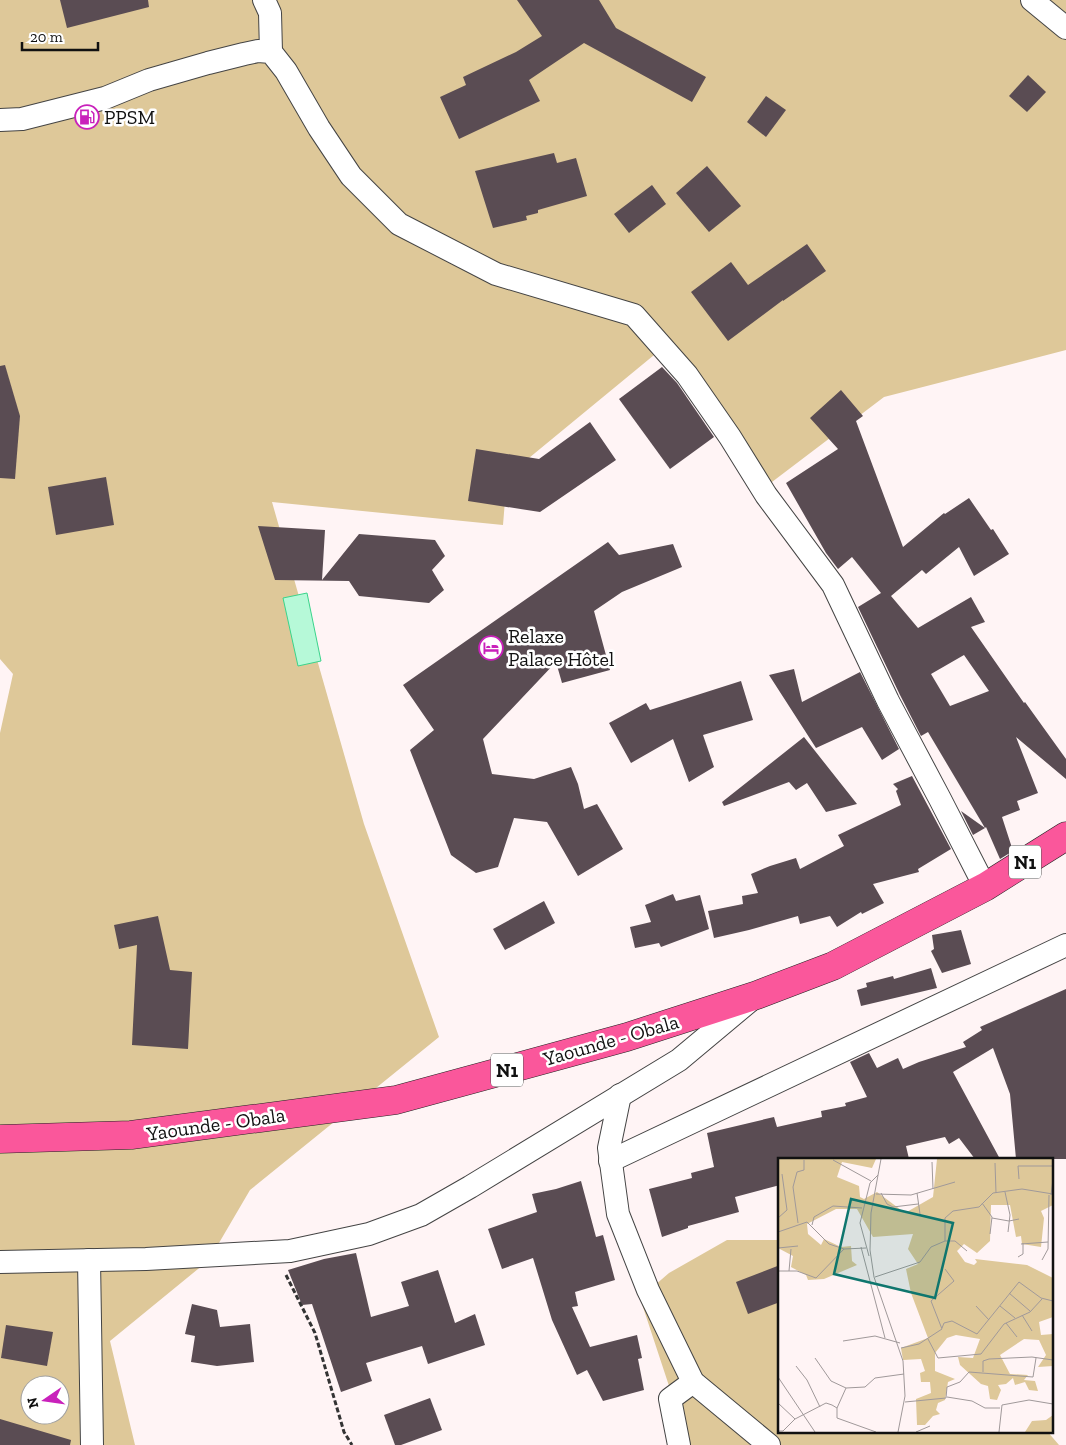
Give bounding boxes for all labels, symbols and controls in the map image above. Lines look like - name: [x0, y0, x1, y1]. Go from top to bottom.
- scale bar: [22, 20, 99, 52]
- text: 20 m: [30, 28, 63, 46]
- fuel station icon: PPSM: [74, 104, 100, 130]
- place label: PPSM: [104, 105, 155, 129]
- place label: Relaxe Palace Hôtel: [508, 624, 614, 671]
- hotel icon: Relaxe Palace Hôtel: [478, 635, 504, 661]
- road number: N1: [1009, 846, 1041, 879]
- street label: Yaounde - Obala: [540, 1009, 682, 1071]
- road number: N1: [491, 1054, 523, 1086]
- street label: Yaounde - Obala: [144, 1102, 287, 1146]
- inset map: [778, 1158, 1054, 1432]
- north arrow: [20, 1375, 70, 1425]
- text: N: [23, 1395, 42, 1410]

